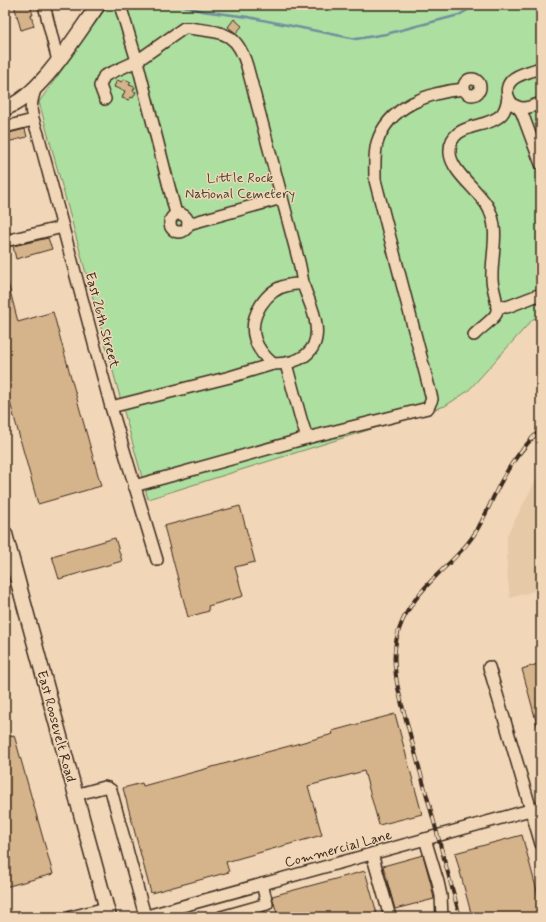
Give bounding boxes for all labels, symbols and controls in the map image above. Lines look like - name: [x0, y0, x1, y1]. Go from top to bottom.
- park label: Little Rock National Cemetery: [185, 169, 295, 203]
- street label: East 26th Street: [81, 270, 124, 371]
- street label: East Roosevelt Road: [32, 668, 80, 784]
- street label: Commercial Lane: [283, 826, 394, 872]

